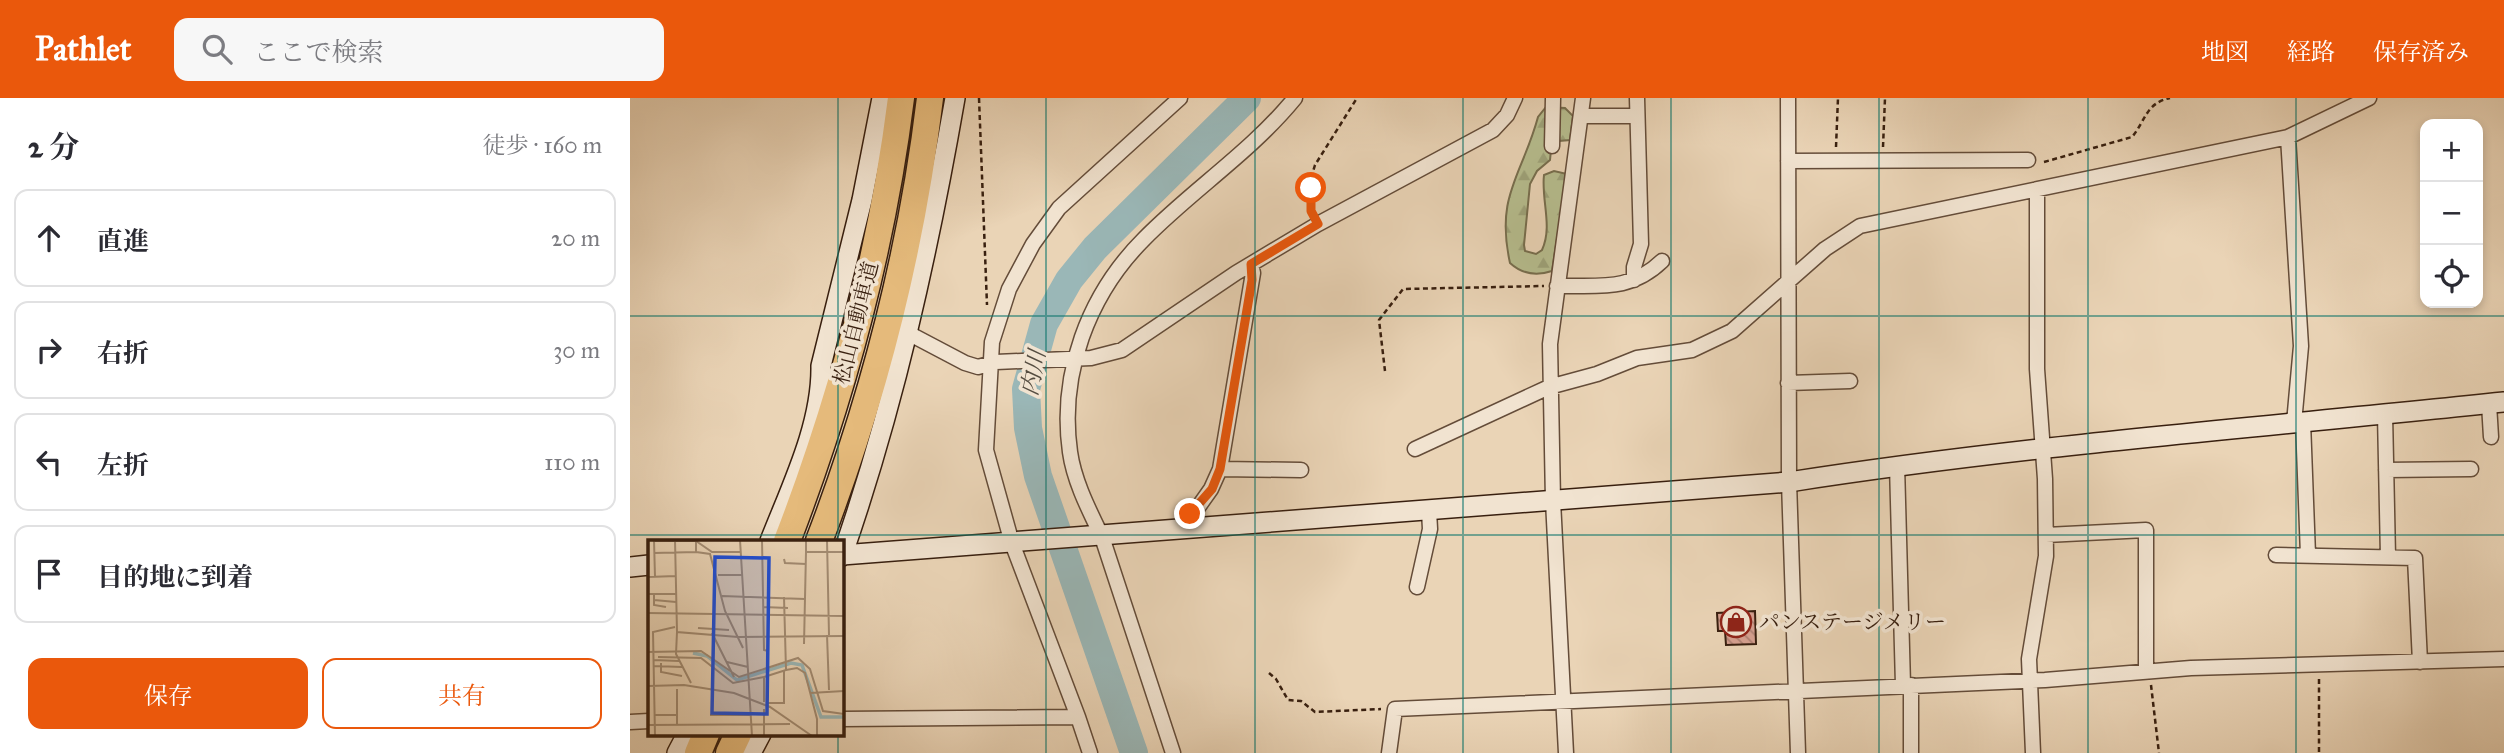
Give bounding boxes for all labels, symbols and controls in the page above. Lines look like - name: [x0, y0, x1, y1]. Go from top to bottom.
- search box: [174, 18, 664, 81]
- text: Pathlet: [35, 29, 132, 69]
- icon: search: [198, 30, 236, 68]
- text: ここで検索: [254, 36, 384, 68]
- text: 地図: [2201, 37, 2249, 67]
- text: 経路: [2287, 37, 2335, 67]
- text: 保存済み: [2373, 37, 2469, 67]
- map controls: [2420, 119, 2483, 308]
- button: +: [2420, 119, 2483, 182]
- text: 2 分: [28, 129, 79, 165]
- text: 徒歩 · 160 m: [483, 131, 602, 159]
- route start: [1295, 172, 1326, 203]
- button: −: [2420, 182, 2483, 245]
- icon: ahead: [30, 219, 68, 257]
- text: 20 m: [551, 224, 600, 252]
- text: 直進: [97, 225, 149, 257]
- button: locate: [2420, 245, 2483, 308]
- street label: 松山自動車道: [828, 259, 884, 387]
- icon: right: [30, 331, 68, 369]
- text: 30 m: [553, 336, 600, 364]
- text: 右折: [97, 337, 149, 369]
- water label: 内川: [1015, 345, 1052, 398]
- icon: left: [30, 443, 68, 481]
- text: 110 m: [544, 448, 600, 476]
- text: 左折: [97, 449, 149, 481]
- route end: [1174, 498, 1205, 529]
- inset map: [648, 540, 844, 736]
- icon: arrive: [30, 555, 68, 593]
- text: 目的地に到着: [97, 561, 253, 593]
- shop icon: パンステージメリー: [1719, 605, 1753, 639]
- place label: パンステージメリー: [1759, 609, 1946, 635]
- button: 保存: [28, 658, 308, 729]
- button: 共有: [322, 658, 602, 729]

